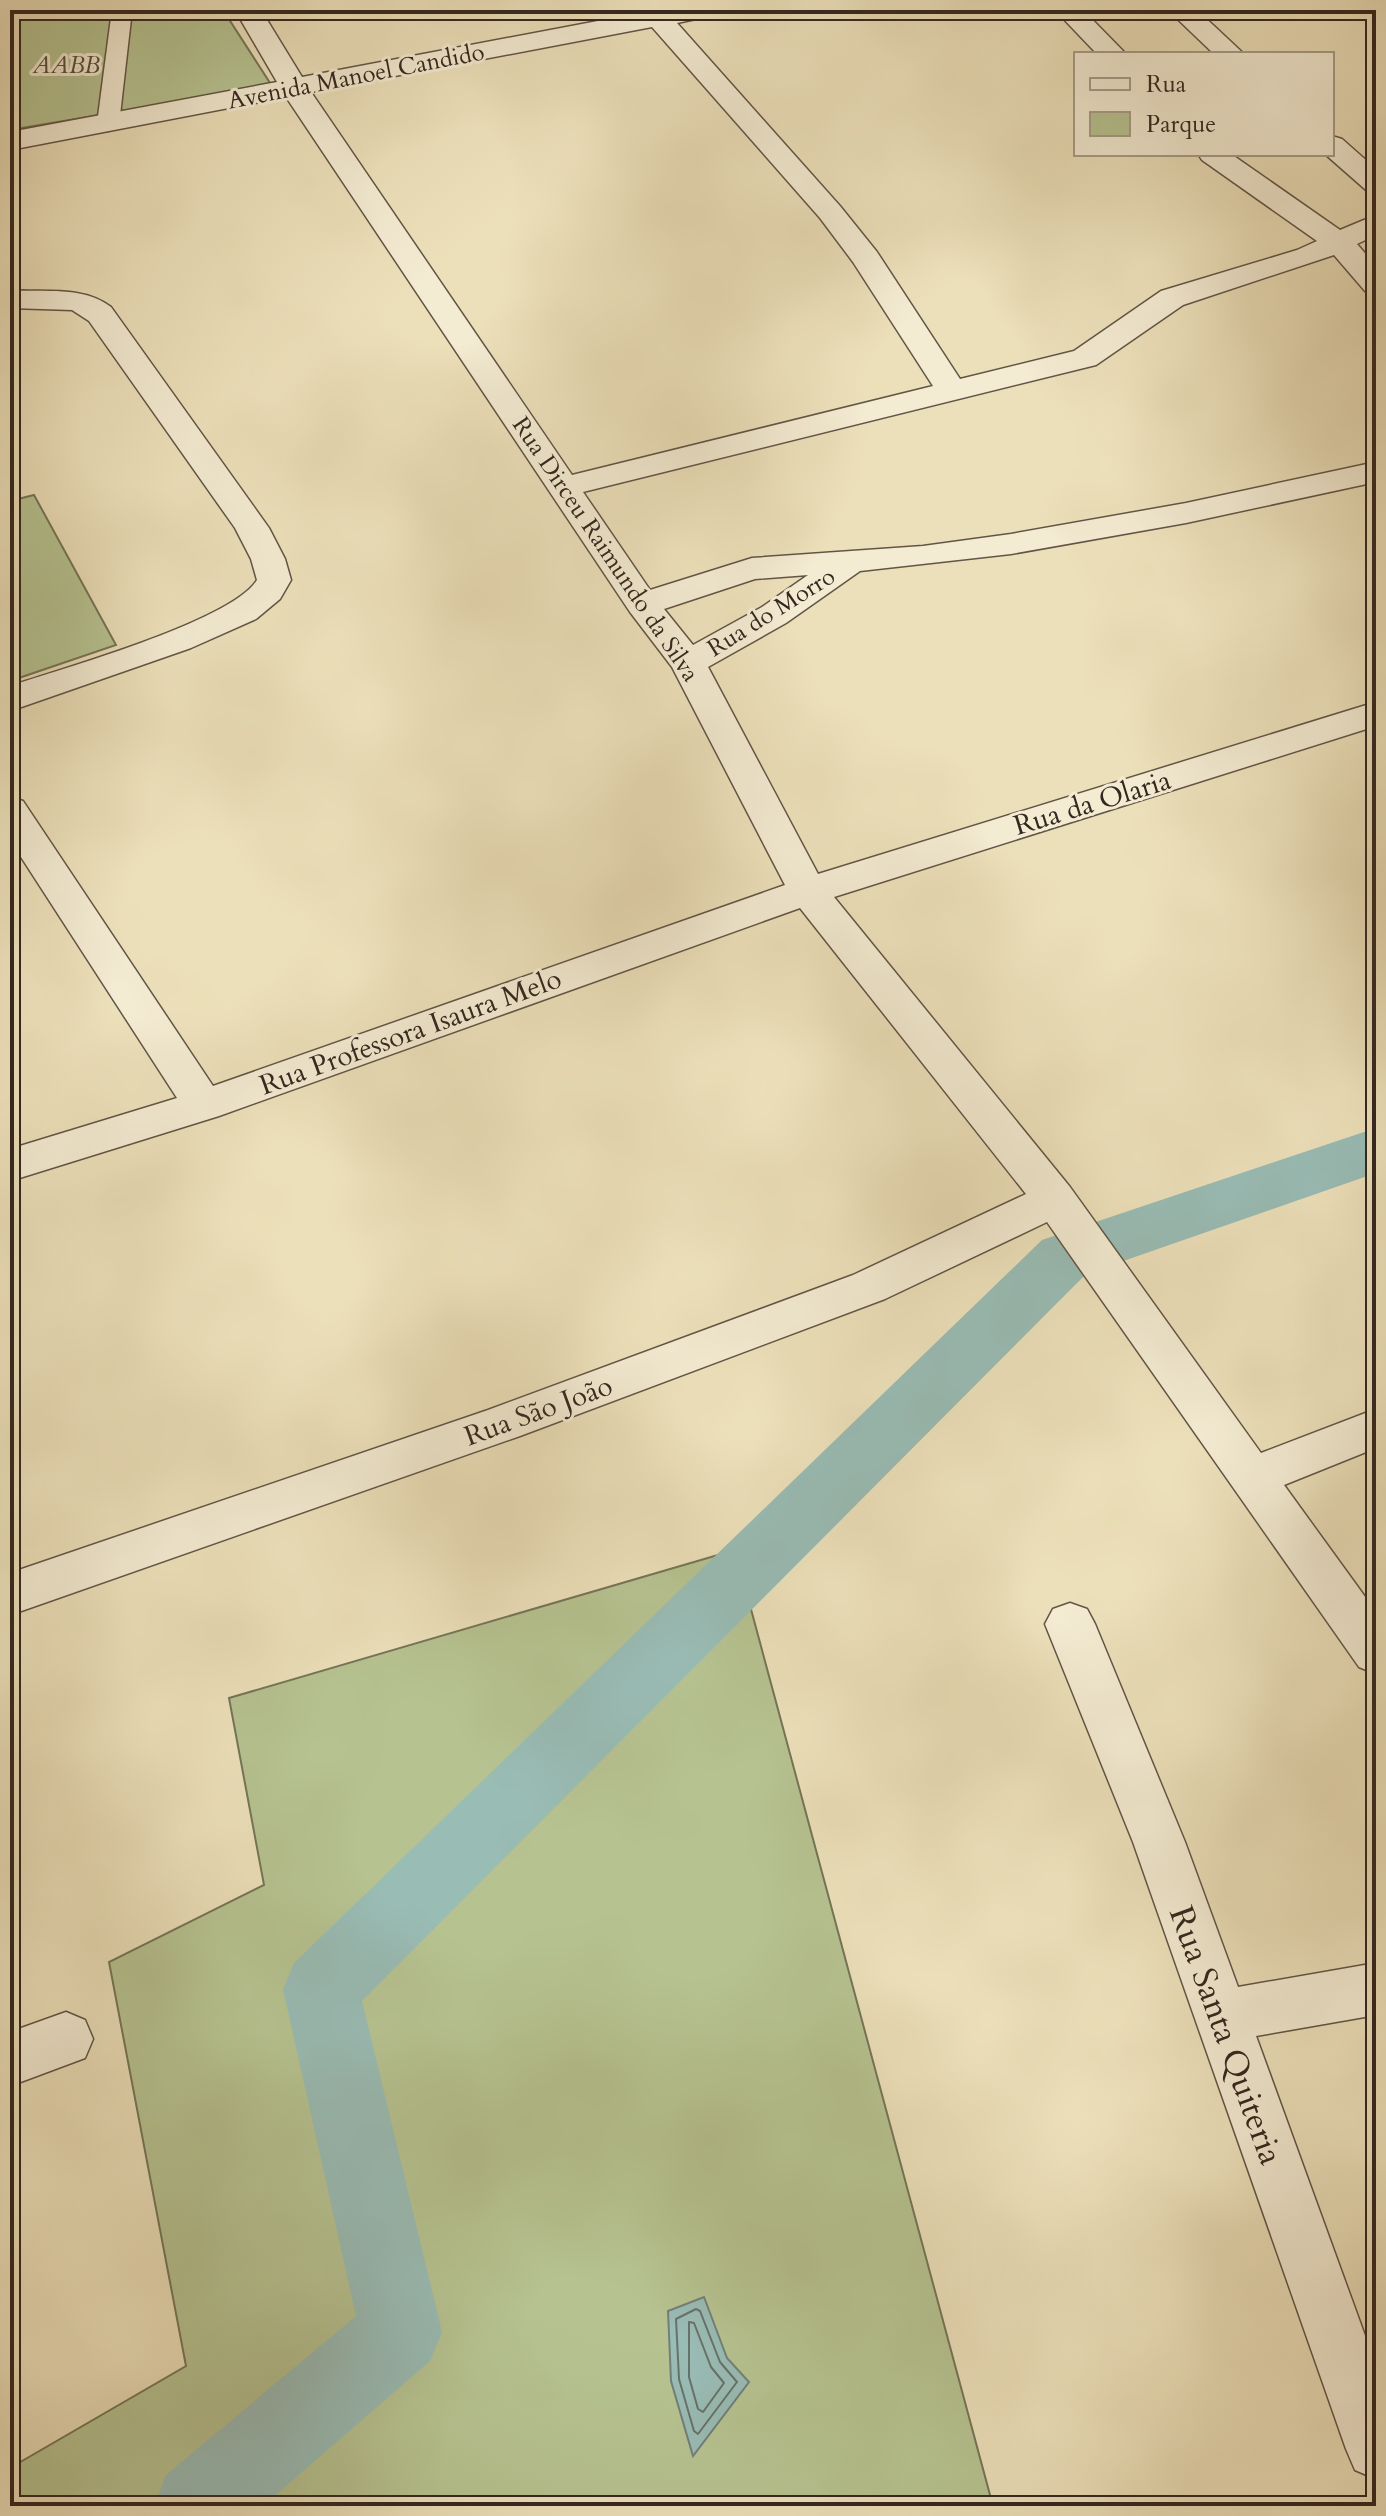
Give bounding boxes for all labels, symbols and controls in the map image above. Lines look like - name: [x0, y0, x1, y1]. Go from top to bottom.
- street label: Avenida Manoel Candido: [225, 35, 487, 118]
- park label: AABB: [31, 49, 100, 82]
- legend: [1074, 52, 1334, 156]
- text: Rua: [1146, 68, 1187, 101]
- text: Parque: [1146, 108, 1216, 141]
- street label: Rua Dirceu Raimundo da Silva: [504, 410, 707, 689]
- street label: Rua do Morro: [701, 560, 841, 665]
- street label: Rua da Olaria: [1009, 761, 1176, 845]
- street label: Rua Professora Isaura Melo: [254, 960, 567, 1104]
- street label: Rua São João: [459, 1367, 618, 1455]
- street label: Rua Santa Quiteria: [1158, 1900, 1294, 2171]

